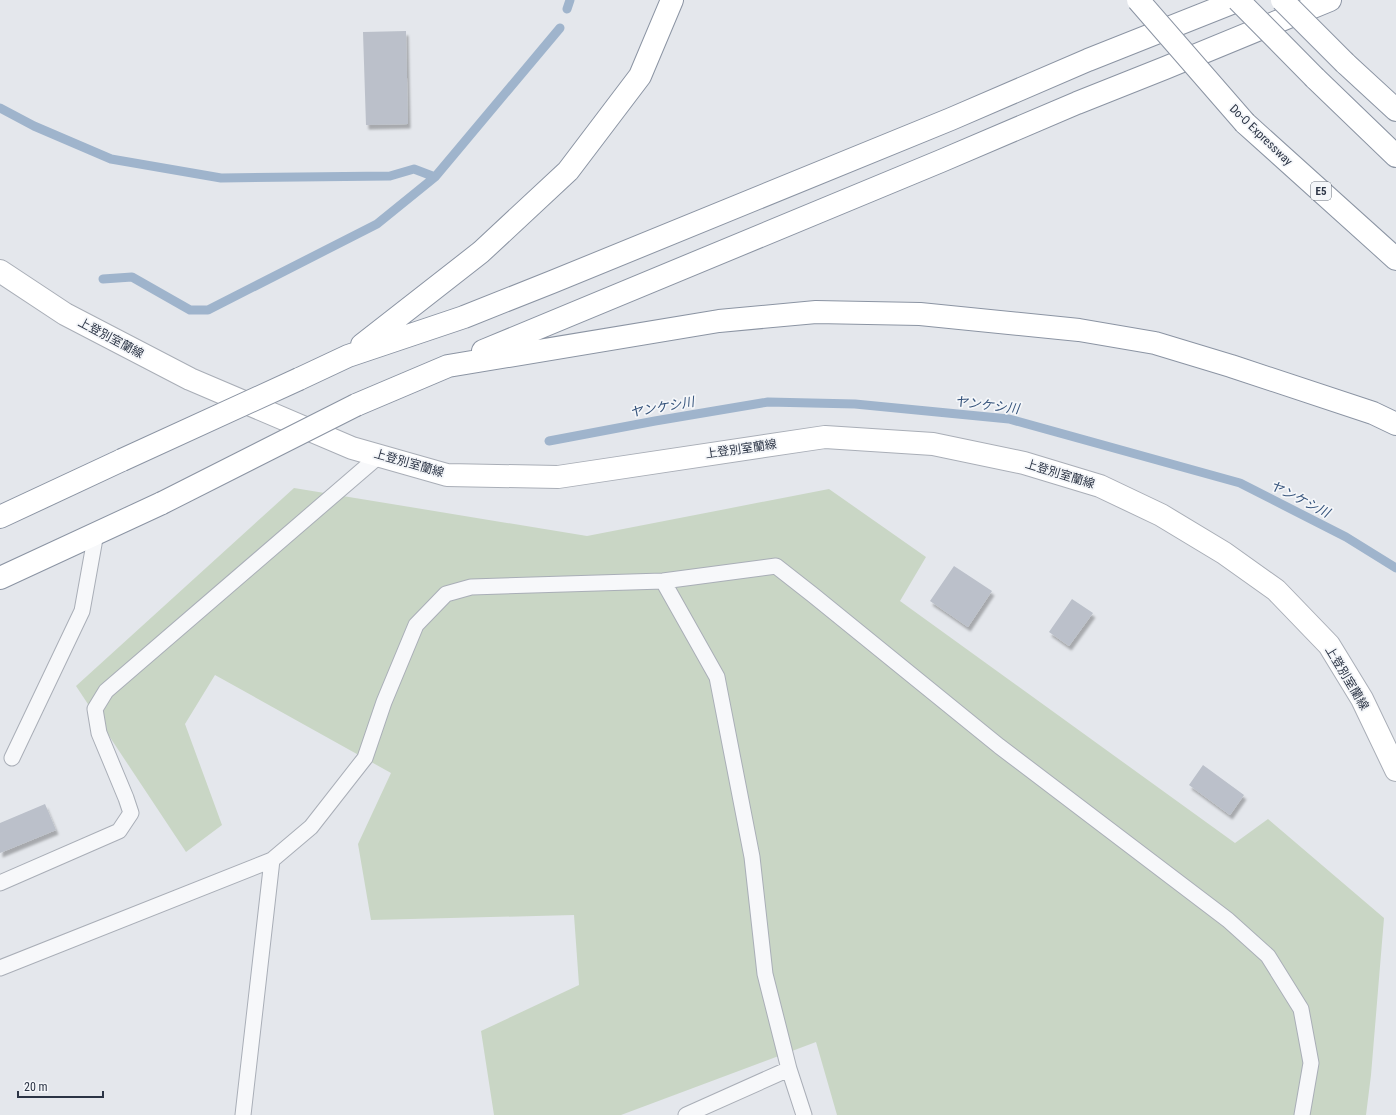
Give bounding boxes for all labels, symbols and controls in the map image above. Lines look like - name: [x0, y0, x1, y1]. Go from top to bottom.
- street label: Do-O Expressway: [1227, 102, 1295, 168]
- road number: E5: [1311, 182, 1331, 200]
- street label: 上登別室蘭線: [76, 315, 146, 361]
- water label: ヤンケシ川: [629, 394, 697, 420]
- water label: ヤンケシ川: [954, 394, 1022, 417]
- street label: 上登別室蘭線: [704, 437, 778, 461]
- street label: 上登別室蘭線: [372, 446, 446, 480]
- street label: 上登別室蘭線: [1024, 457, 1096, 491]
- water label: ヤンケシ川: [1268, 478, 1334, 521]
- street label: 上登別室蘭線: [1322, 644, 1372, 712]
- scale bar: [18, 1073, 103, 1099]
- text: 20 m: [24, 1080, 48, 1094]

